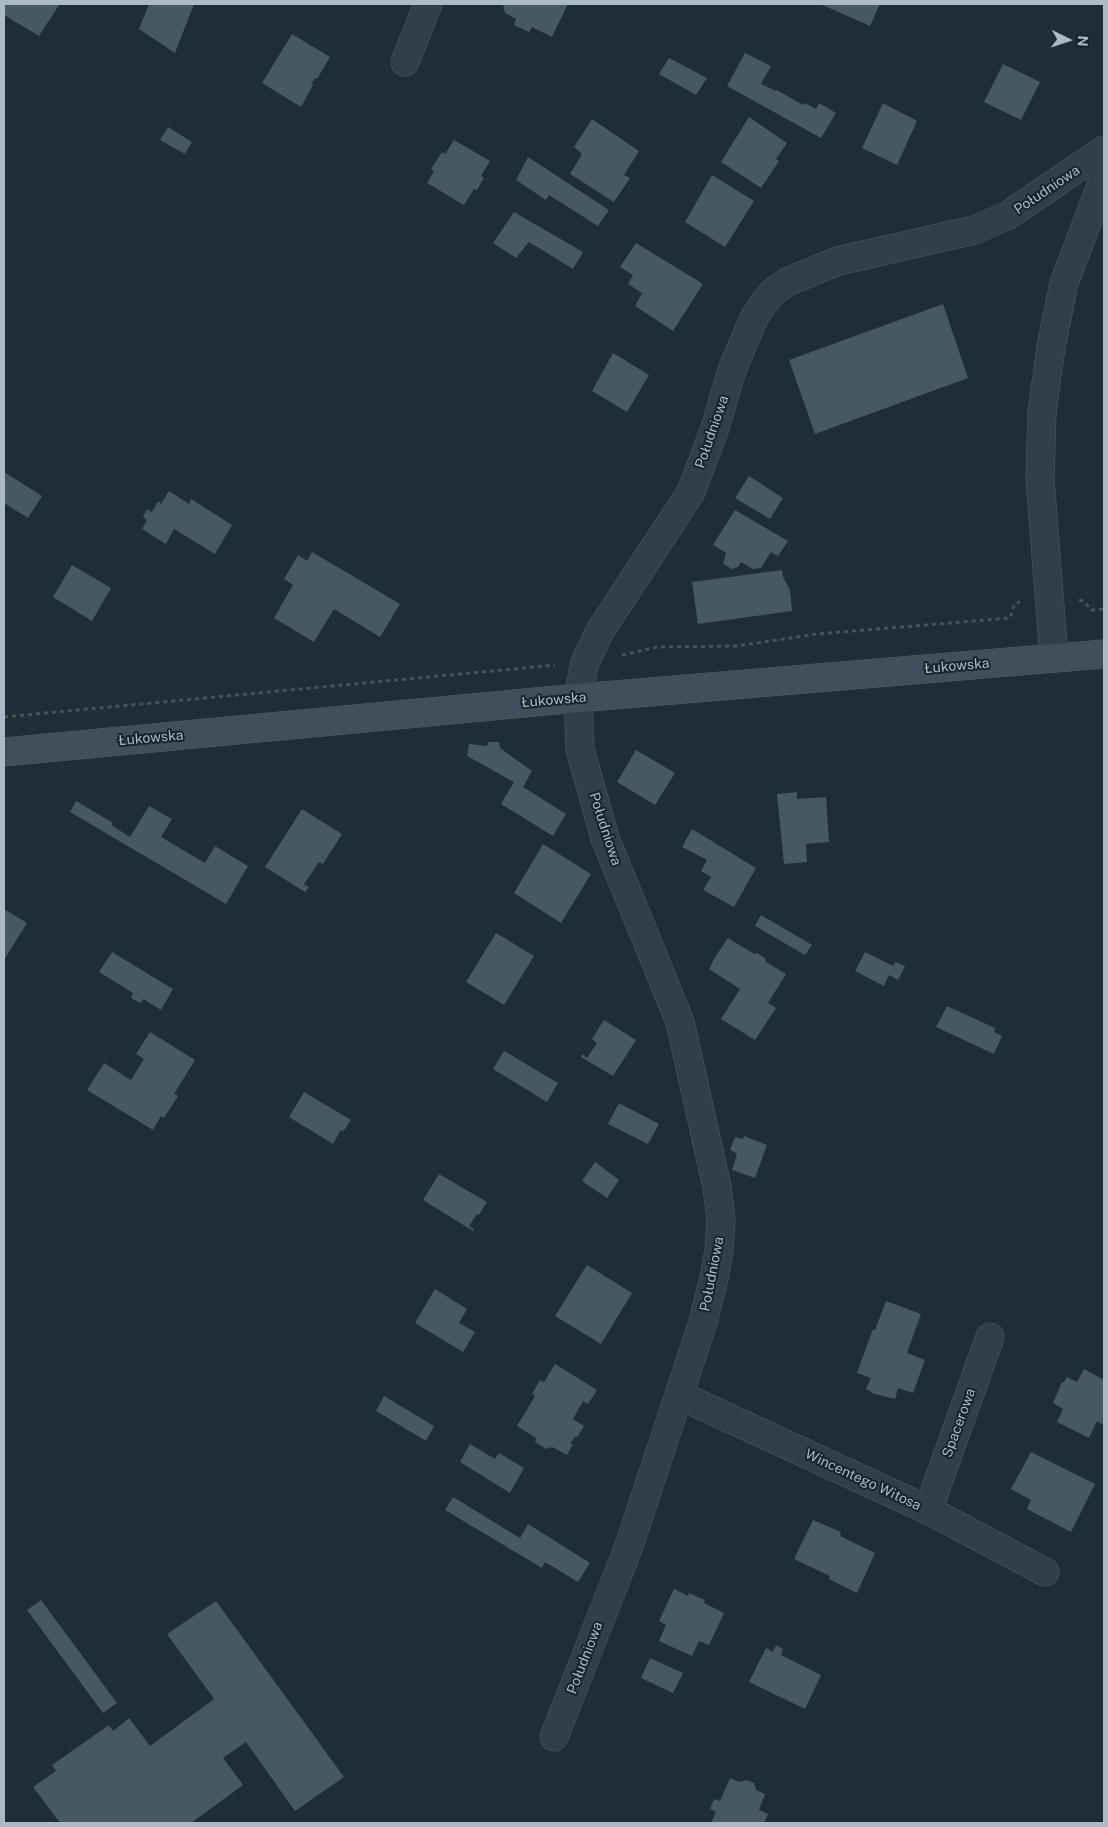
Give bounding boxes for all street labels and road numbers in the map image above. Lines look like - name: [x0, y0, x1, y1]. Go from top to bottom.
- street label: Południowa: [1011, 162, 1083, 218]
- street label: Południowa: [692, 393, 732, 471]
- street label: Łukowska: [924, 655, 990, 677]
- street label: Łukowska: [521, 689, 587, 711]
- street label: Łukowska: [118, 727, 184, 749]
- street label: Południowa: [585, 790, 625, 868]
- street label: Południowa: [697, 1235, 727, 1313]
- street label: Spacerowa: [939, 1386, 979, 1460]
- street label: Wincentego Witosa: [802, 1446, 924, 1514]
- street label: Południowa: [564, 1620, 606, 1696]

